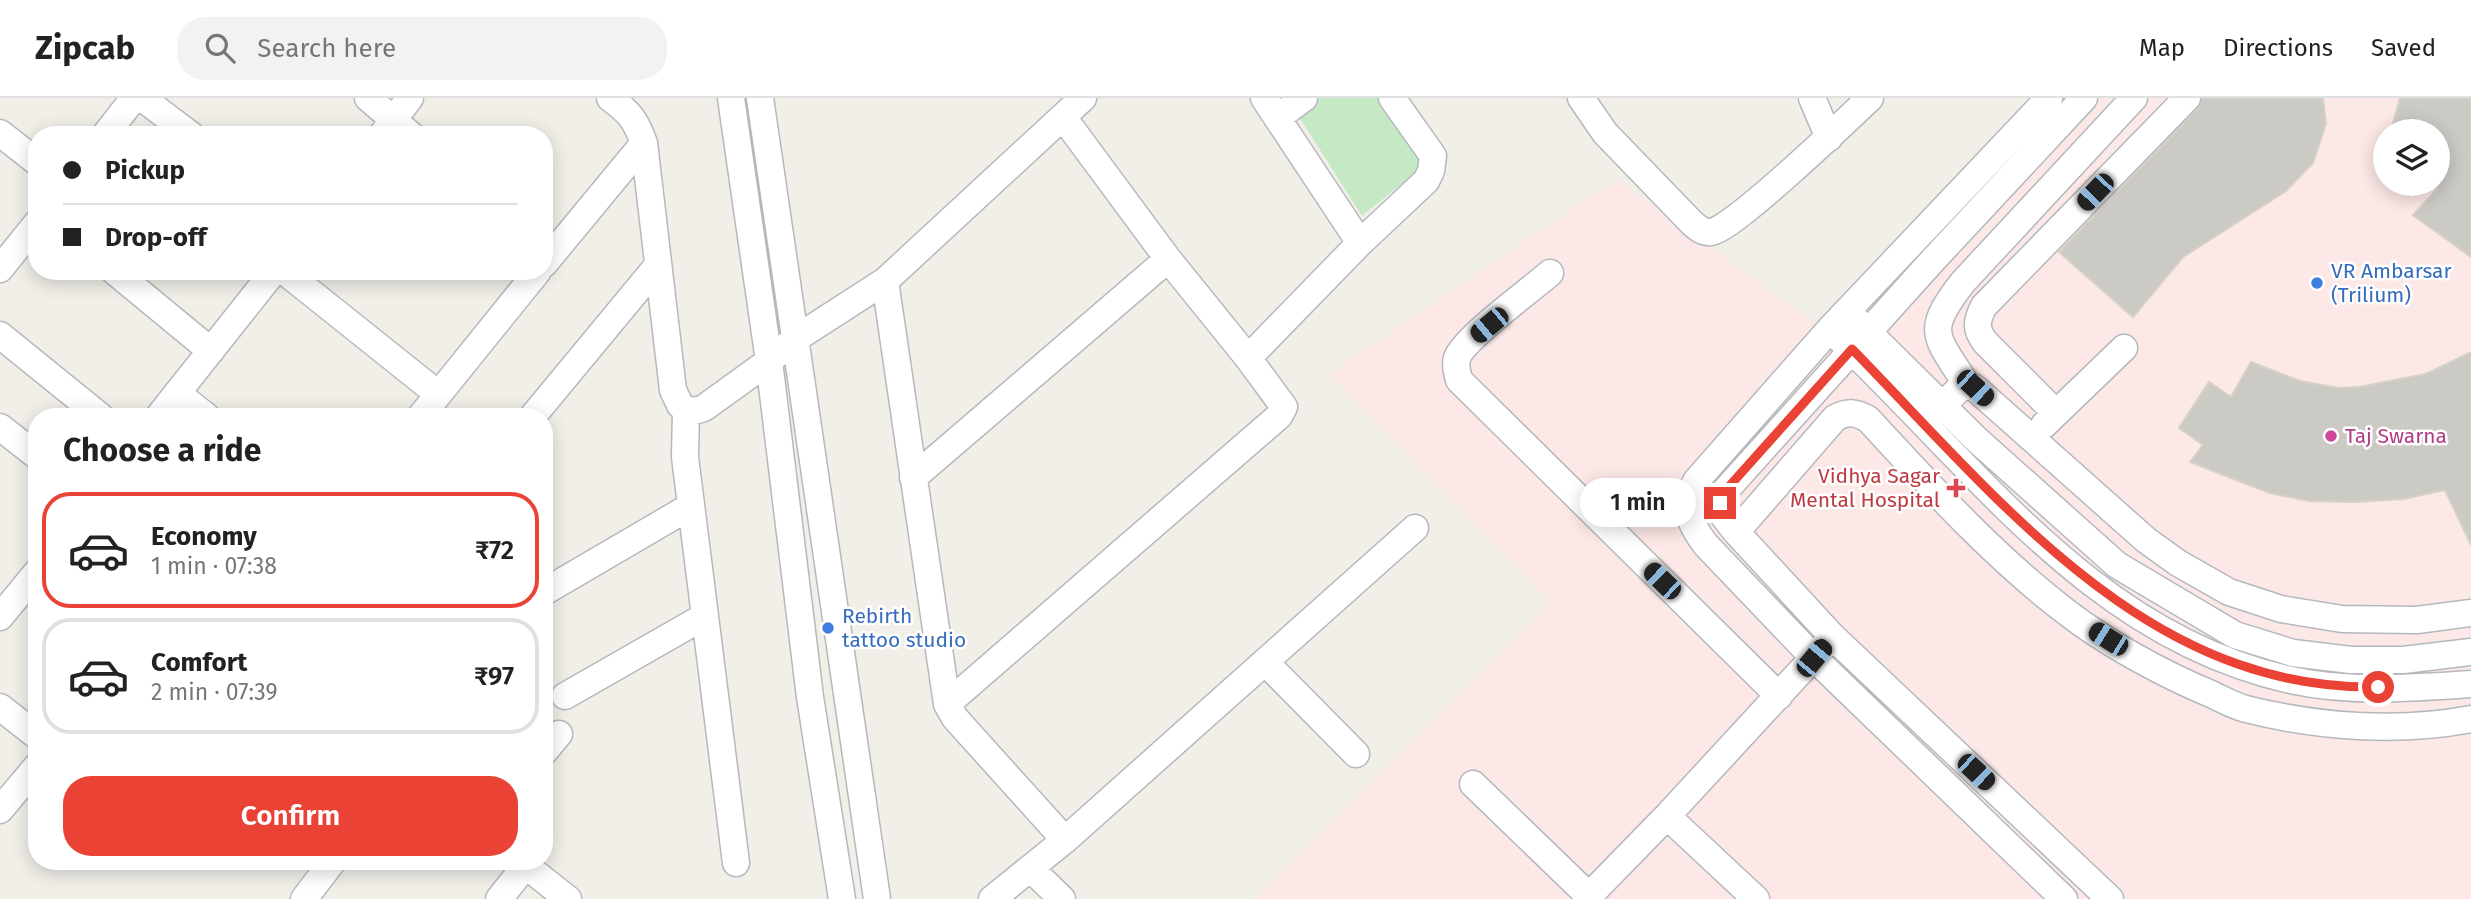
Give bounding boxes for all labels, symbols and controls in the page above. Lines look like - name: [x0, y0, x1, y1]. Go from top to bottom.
- search box: [177, 17, 667, 80]
- text: Zipcab: [35, 28, 135, 68]
- icon: search: [201, 29, 239, 67]
- text: Search here: [257, 33, 396, 64]
- text: Map: [2139, 34, 2185, 62]
- text: Directions: [2223, 34, 2333, 62]
- text: Saved: [2371, 34, 2436, 62]
- map controls: [2373, 119, 2450, 196]
- button: layers: [2373, 119, 2450, 196]
- text: Pickup: [105, 155, 185, 186]
- car: [2073, 170, 2118, 214]
- text: Drop-off: [105, 222, 207, 253]
- place label: VR Ambarsar (Trilium): [2331, 258, 2452, 308]
- marker: VR Ambarsar (Trilium): [2309, 275, 2325, 291]
- car: [1467, 303, 1512, 347]
- car: [1953, 366, 1998, 410]
- place label: Taj Swarna: [2345, 423, 2447, 449]
- marker: Taj Swarna: [2323, 428, 2339, 444]
- text: Choose a ride: [63, 431, 261, 469]
- place label: Vidhya Sagar Mental Hospital: [1790, 463, 1940, 513]
- callout: 1 min: [1580, 478, 1696, 528]
- marker: Vidhya Sagar Mental Hospital: [1946, 478, 1966, 498]
- route end: [1704, 487, 1736, 519]
- text: 1 min: [1610, 488, 1666, 516]
- icon: car: [67, 519, 130, 582]
- text: Economy: [151, 521, 257, 552]
- text: ₹72: [475, 535, 514, 566]
- text: 1 min · 07:38: [151, 552, 277, 580]
- car: [1640, 559, 1685, 603]
- place label: Rebirth tattoo studio: [842, 603, 966, 653]
- car: [2085, 619, 2132, 659]
- marker: Rebirth tattoo studio: [820, 620, 836, 636]
- car: [1793, 635, 1836, 681]
- icon: car: [67, 645, 130, 708]
- text: Comfort: [151, 647, 247, 678]
- text: ₹97: [474, 661, 514, 692]
- route start: [2362, 671, 2394, 703]
- text: 2 min · 07:39: [151, 678, 277, 706]
- car: [1954, 750, 1999, 794]
- button: Confirm: [63, 776, 518, 856]

